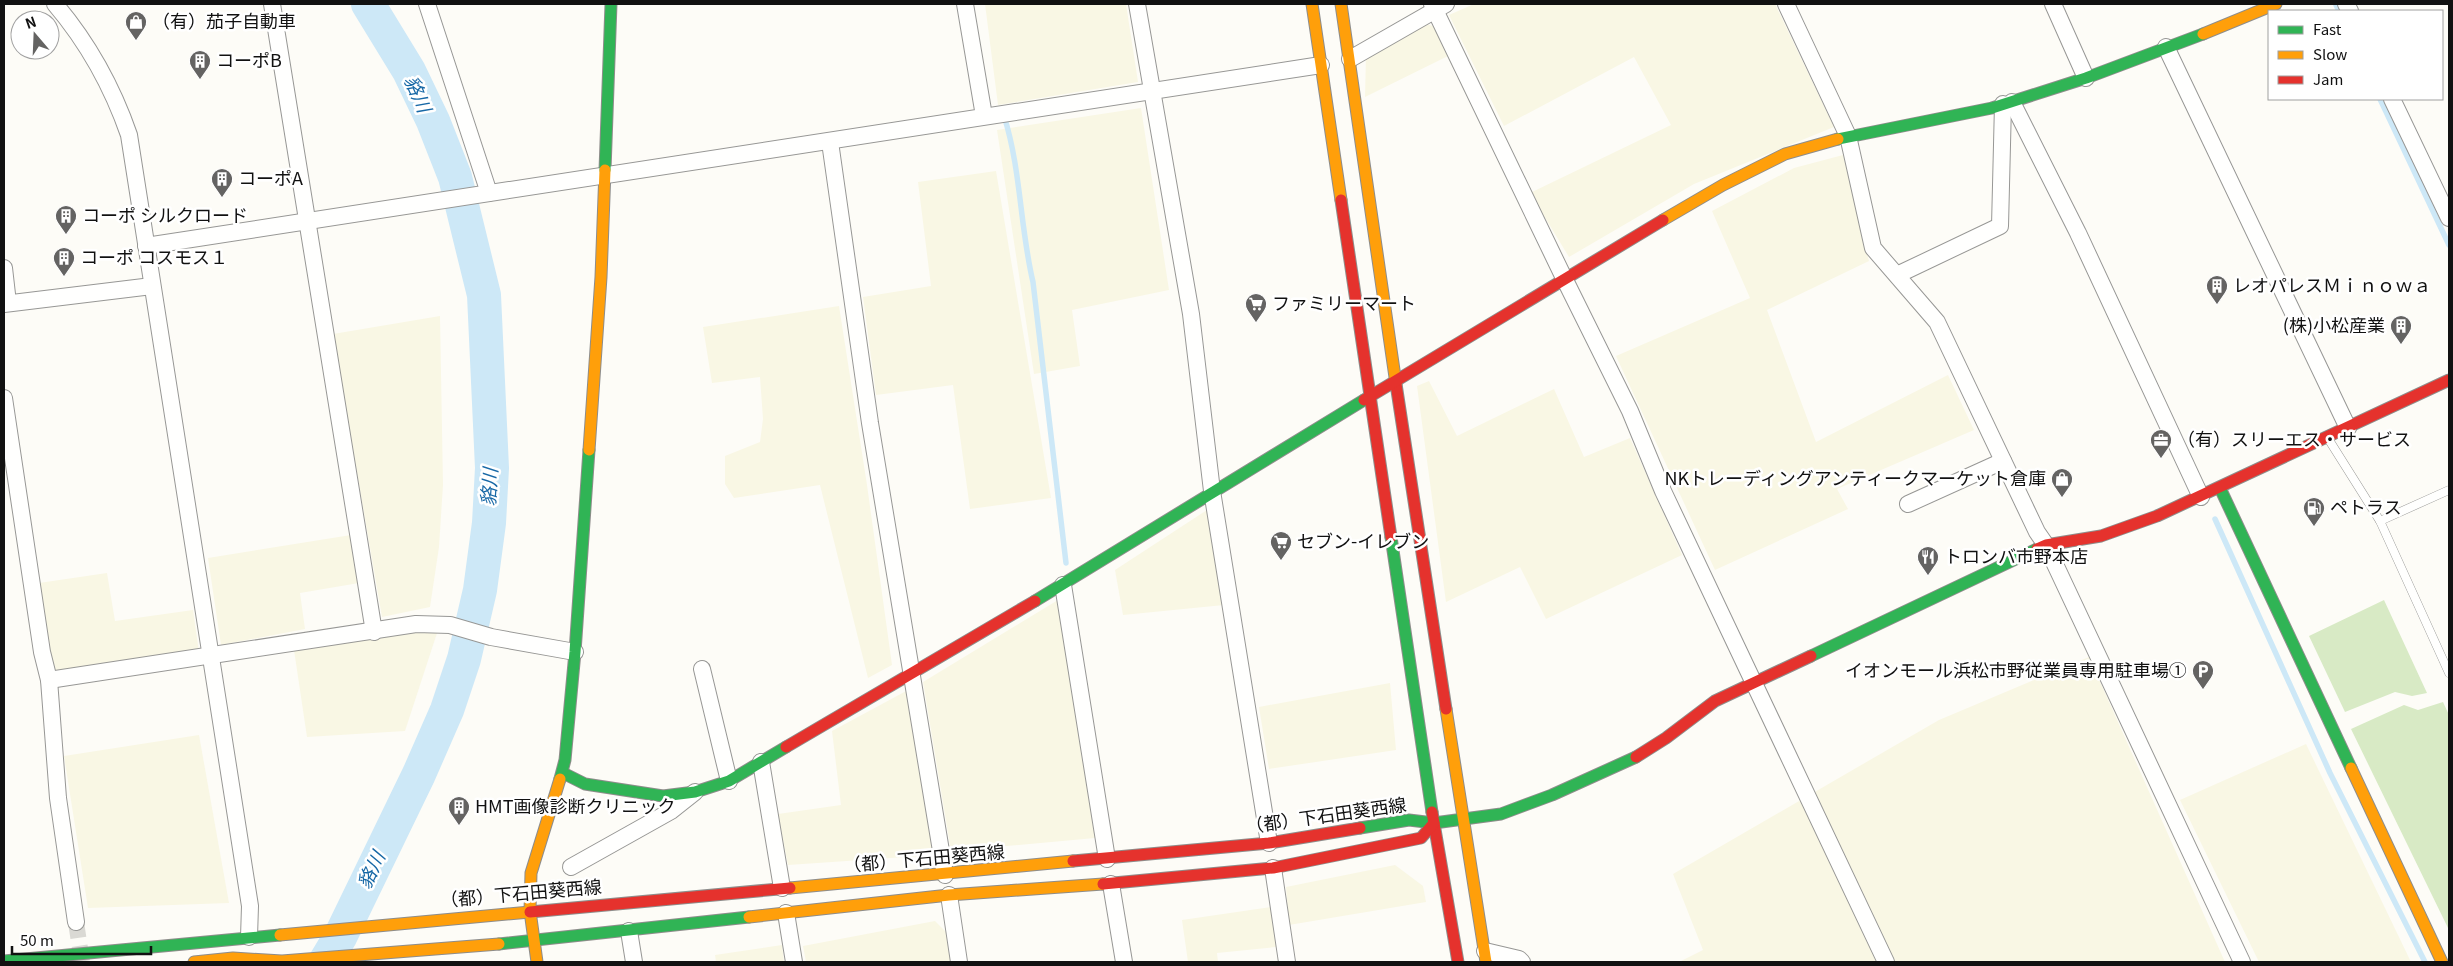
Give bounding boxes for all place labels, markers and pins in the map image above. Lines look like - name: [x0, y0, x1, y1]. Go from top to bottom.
- place label: （有）茄子自動車: [152, 7, 296, 33]
- shop icon: （有）茄子自動車: [124, 10, 148, 41]
- place label: コーポB: [216, 46, 282, 72]
- building icon: コーポB: [188, 49, 212, 80]
- place label: コーポA: [238, 164, 303, 190]
- building icon: コーポA: [210, 167, 234, 198]
- place label: コーポ シルクロード: [82, 201, 248, 227]
- building icon: コーポ シルクロード: [54, 204, 78, 235]
- place label: コーポ コスモス１: [80, 243, 228, 269]
- building icon: コーポ コスモス１: [52, 246, 76, 277]
- place label: レオパレスＭｉｎｏｗａ: [2233, 271, 2431, 297]
- building icon: レオパレスＭｉｎｏｗａ: [2205, 274, 2229, 305]
- place label: ファミリーマート: [1272, 289, 1416, 315]
- supermarket icon: ファミリーマート: [1244, 292, 1268, 323]
- place label: (株)小松産業: [2283, 311, 2385, 337]
- building icon: (株)小松産業: [2389, 314, 2413, 345]
- place label: （有）スリーエス・サービス: [2177, 425, 2411, 451]
- office icon: （有）スリーエス・サービス: [2149, 428, 2173, 459]
- place label: NKトレーディングアンティークマーケット倉庫: [1664, 464, 2046, 490]
- shop icon: NKトレーディングアンティークマーケット倉庫: [2050, 467, 2074, 498]
- place label: ペトラス: [2330, 493, 2402, 519]
- fuel station icon: ペトラス: [2302, 496, 2326, 527]
- place label: セブン-イレブン: [1297, 527, 1429, 553]
- supermarket icon: セブン-イレブン: [1269, 530, 1293, 561]
- place label: トロンバ市野本店: [1944, 542, 2088, 568]
- restaurant icon: トロンバ市野本店: [1916, 545, 1940, 576]
- place label: イオンモール浜松市野従業員専用駐車場①: [1845, 656, 2187, 682]
- parking icon: イオンモール浜松市野従業員専用駐車場①: [2191, 659, 2215, 690]
- place label: HMT画像診断クリニック: [475, 792, 676, 818]
- building icon: HMT画像診断クリニック: [447, 795, 471, 826]

